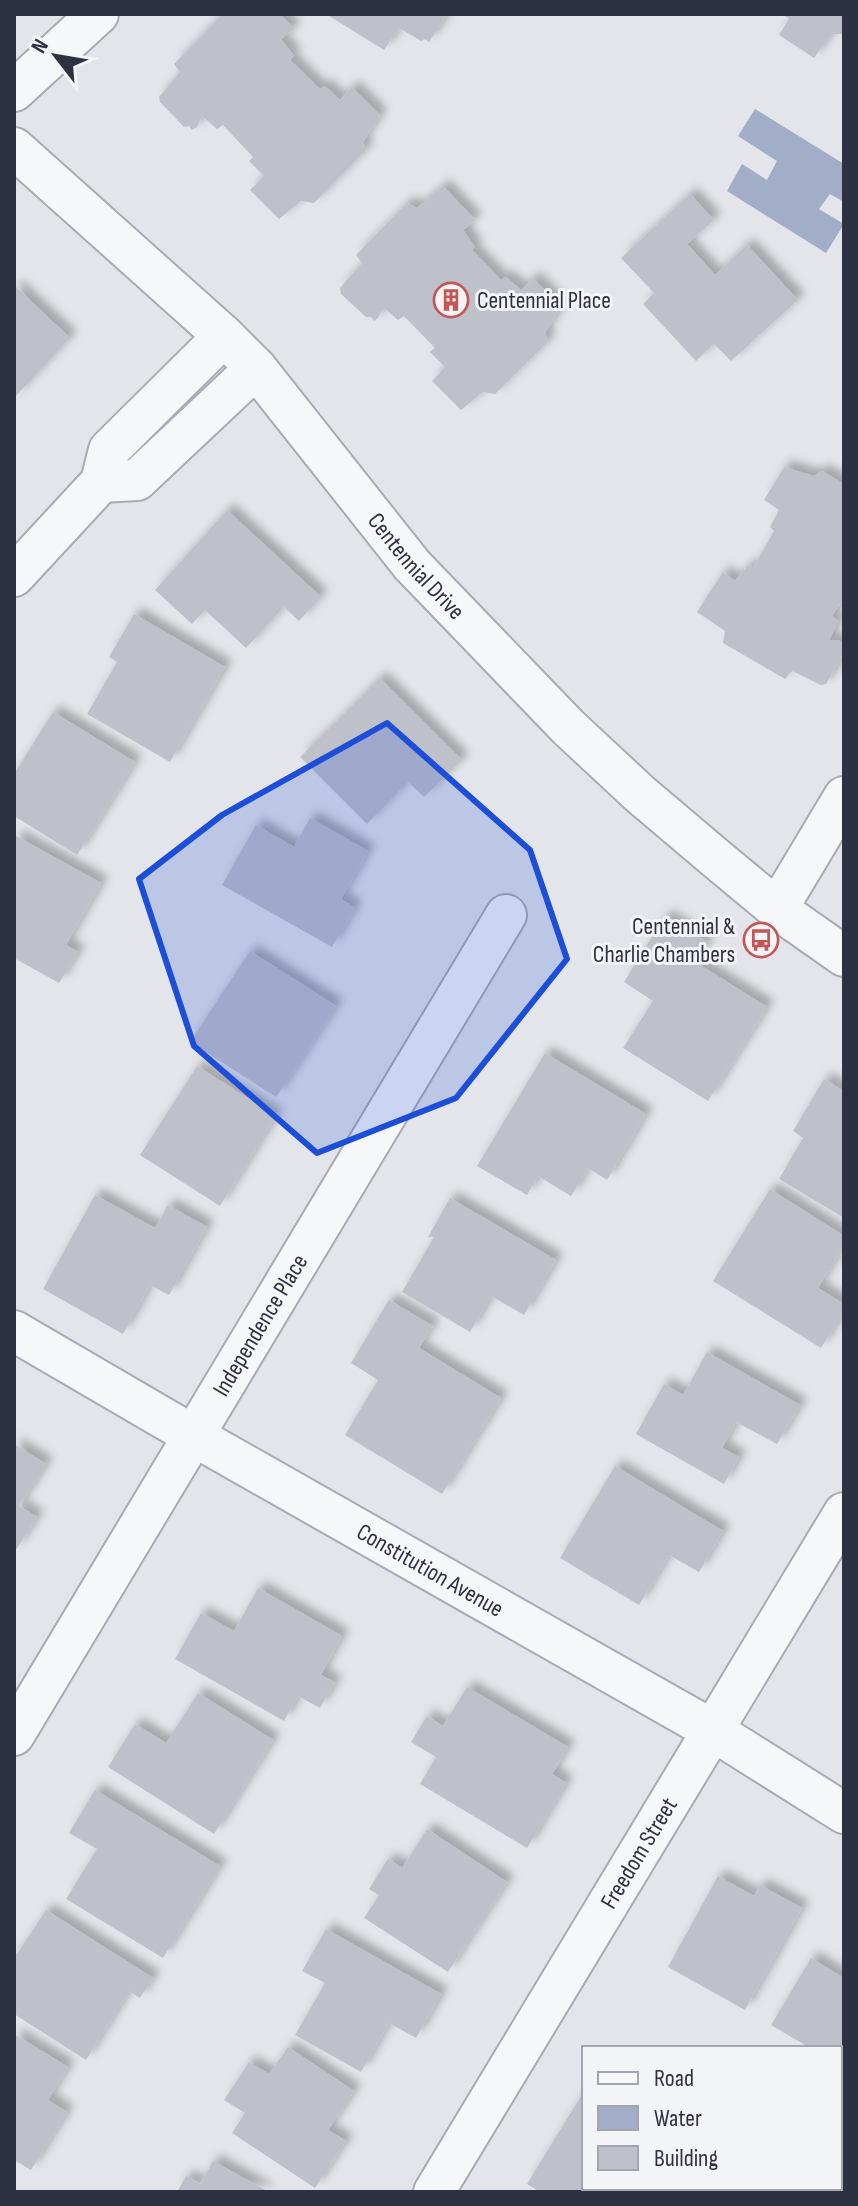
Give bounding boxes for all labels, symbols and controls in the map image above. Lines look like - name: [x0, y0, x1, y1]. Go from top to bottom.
- north arrow: [16, 16, 96, 96]
- text: N: [26, 34, 55, 58]
- building icon: Centennial Place: [432, 281, 470, 319]
- place label: Centennial Place: [477, 286, 611, 315]
- street label: Centennial Drive: [361, 507, 471, 626]
- place label: Centennial & Charlie Chambers: [593, 912, 735, 969]
- bus stop icon: Centennial & Charlie Chambers: [742, 921, 780, 959]
- street label: Independence Place: [207, 1249, 314, 1402]
- street label: Constitution Avenue: [351, 1517, 508, 1624]
- street label: Freedom Street: [594, 1792, 684, 1914]
- legend: [582, 2046, 842, 2190]
- text: Road: [654, 2064, 694, 2093]
- text: Water: [654, 2104, 702, 2133]
- text: Building: [654, 2144, 718, 2173]

